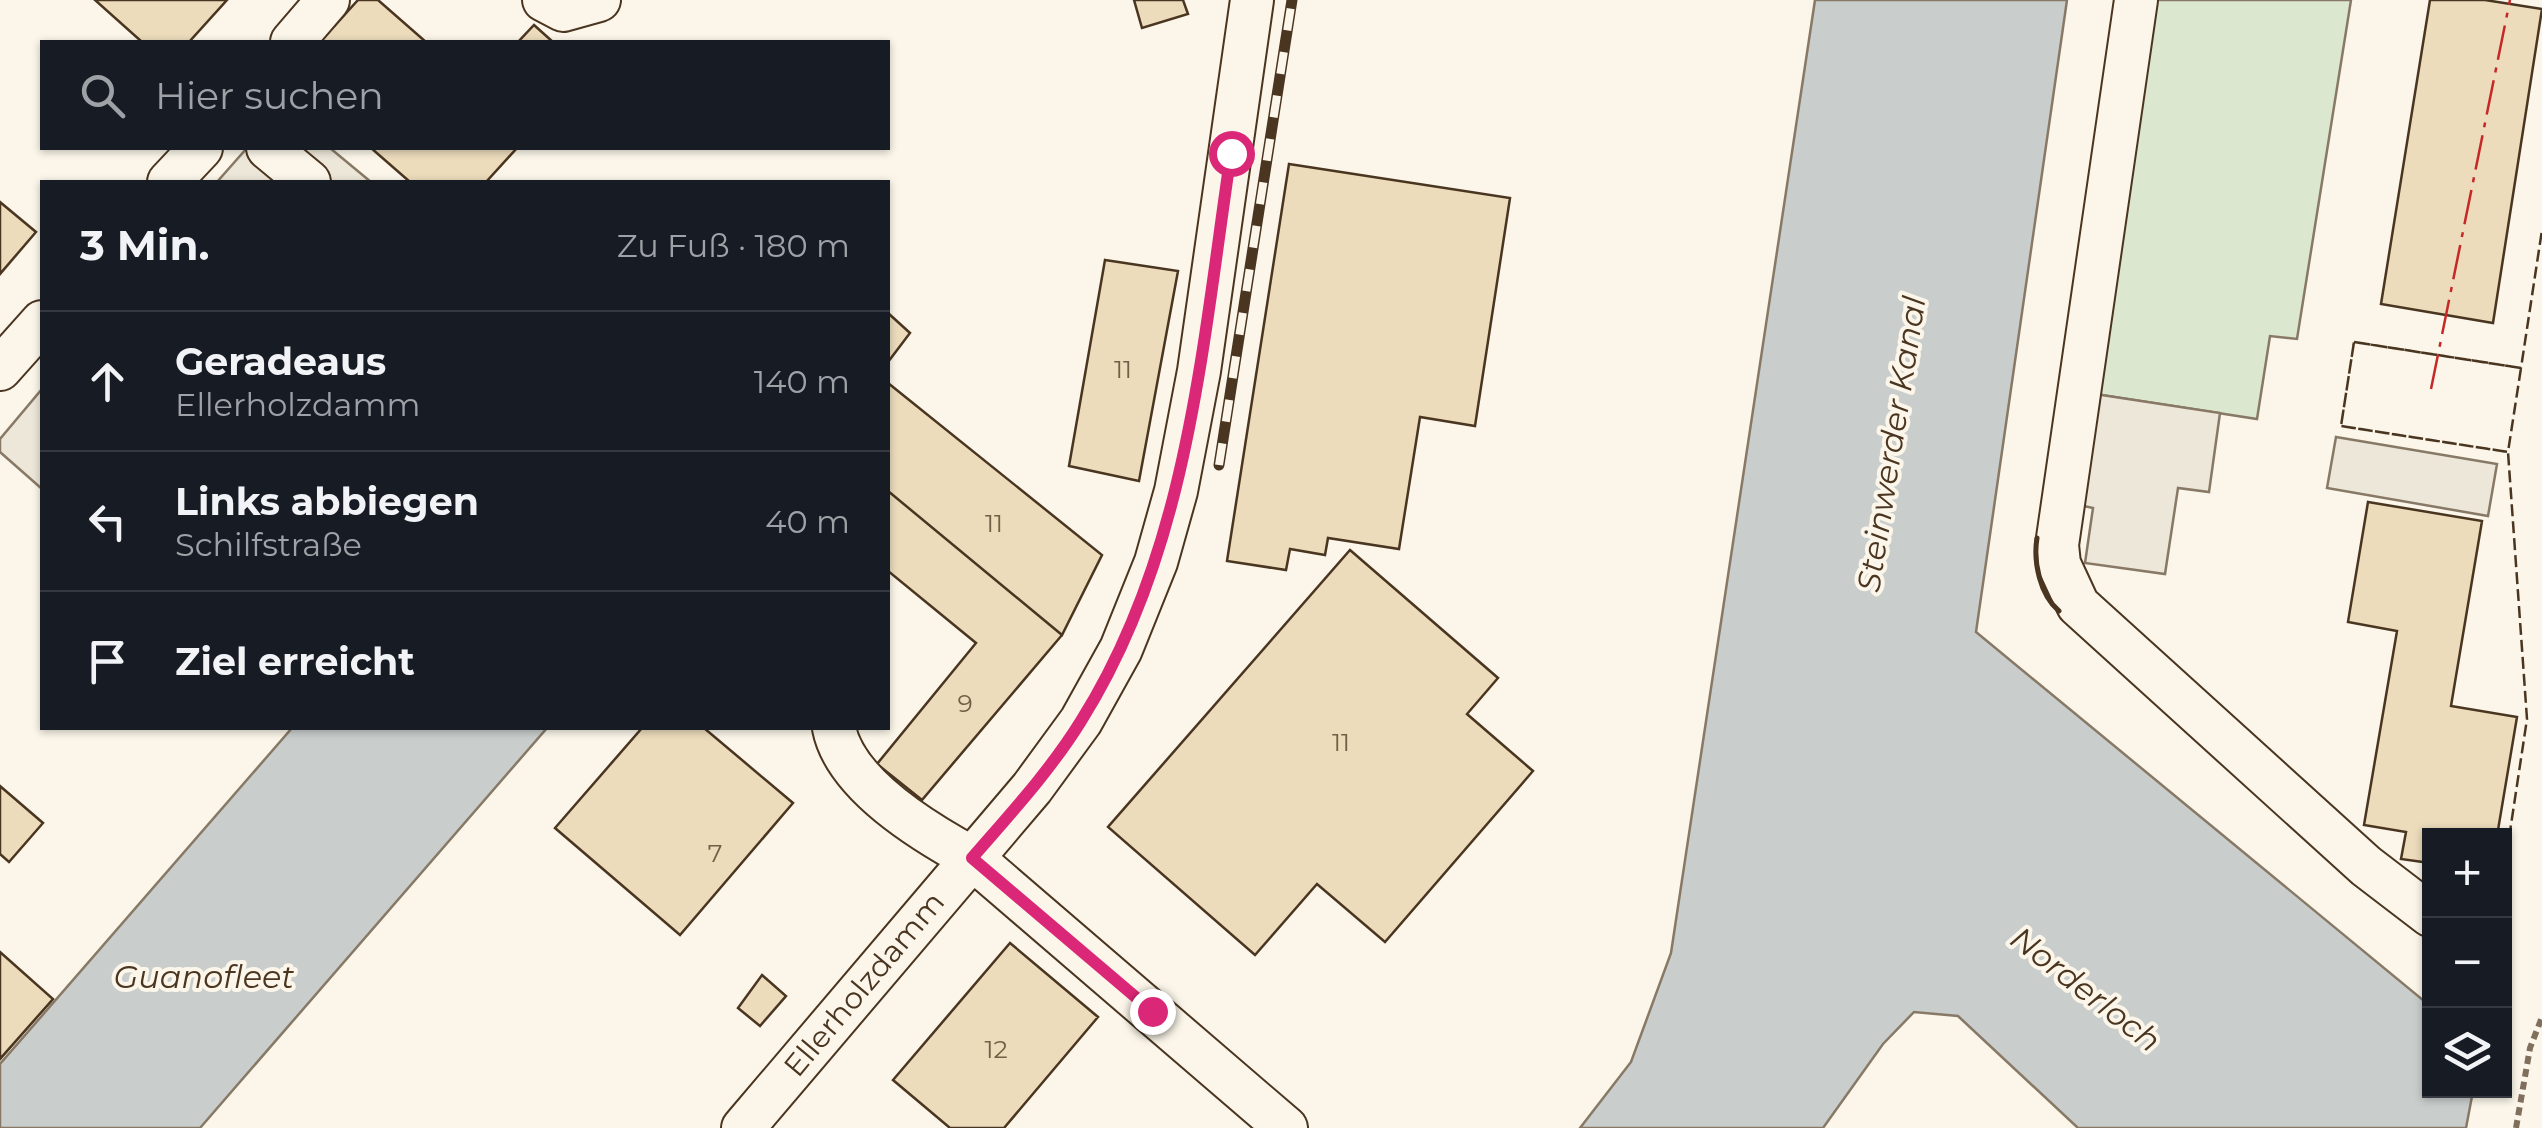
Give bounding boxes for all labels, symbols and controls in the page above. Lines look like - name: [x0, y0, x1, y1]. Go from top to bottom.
- search box: [40, 40, 890, 150]
- icon: search: [75, 68, 130, 123]
- text: Hier suchen: [155, 72, 384, 119]
- route start: [1209, 131, 1255, 177]
- text: 3 Min.: [80, 219, 210, 271]
- text: Zu Fuß · 180 m: [617, 226, 850, 265]
- water label: Steinwerder Kanal: [1848, 293, 1934, 595]
- text: Geradeaus: [175, 338, 386, 385]
- icon: ahead: [80, 354, 135, 409]
- house number: 11: [1114, 354, 1132, 384]
- text: 140 m: [754, 362, 850, 401]
- text: Ellerholzdamm: [175, 385, 420, 424]
- text: Links abbiegen: [175, 478, 479, 525]
- icon: left: [80, 494, 135, 549]
- text: 40 m: [765, 502, 850, 541]
- house number: 11: [985, 508, 1003, 538]
- text: Schilfstraße: [175, 525, 362, 564]
- icon: arrive: [80, 634, 135, 689]
- text: Ziel erreicht: [175, 638, 415, 685]
- house number: 9: [957, 688, 973, 718]
- house number: 11: [1332, 727, 1350, 757]
- map controls: [2422, 828, 2512, 1098]
- button: +: [2422, 828, 2512, 918]
- house number: 7: [708, 838, 722, 868]
- street label: Ellerholzdamm: [776, 884, 952, 1084]
- water label: Norderloch: [2003, 918, 2169, 1060]
- button: −: [2422, 918, 2512, 1008]
- water label: Guanofleet: [114, 957, 294, 996]
- route end: [1130, 989, 1176, 1035]
- button: layers: [2422, 1008, 2512, 1098]
- house number: 12: [984, 1034, 1008, 1064]

